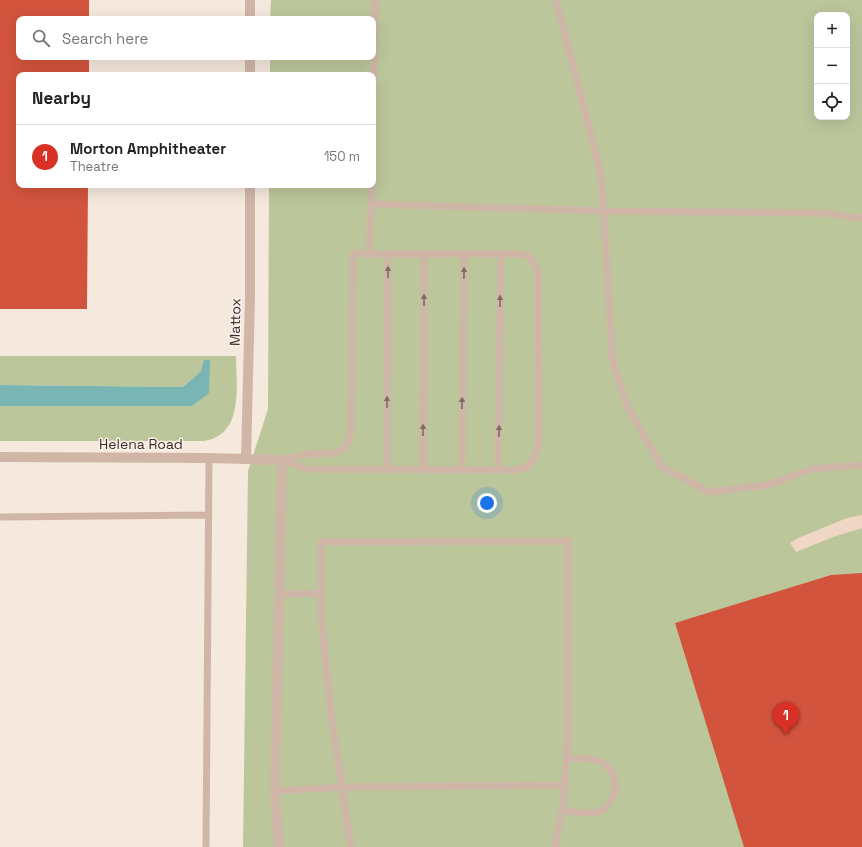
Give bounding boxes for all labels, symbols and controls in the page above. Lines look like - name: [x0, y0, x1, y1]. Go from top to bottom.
- map controls: [814, 12, 850, 120]
- button: +: [814, 12, 850, 48]
- search box: [16, 16, 376, 60]
- icon: search: [30, 27, 52, 49]
- text: Search here: [62, 29, 148, 48]
- button: −: [814, 48, 850, 84]
- button: locate: [814, 84, 850, 120]
- text: Nearby: [32, 87, 91, 109]
- text: Morton Amphitheater: [70, 139, 226, 158]
- text: 1: [42, 148, 48, 165]
- text: 150 m: [324, 148, 360, 165]
- text: Theatre: [70, 158, 119, 175]
- one-way arrow: [385, 265, 391, 278]
- one-way arrow: [461, 266, 467, 279]
- one-way arrow: [420, 294, 427, 306]
- one-way arrow: [497, 294, 503, 307]
- street label: Mattox: [226, 298, 244, 346]
- one-way arrow: [384, 395, 390, 408]
- one-way arrow: [459, 396, 465, 409]
- one-way arrow: [420, 423, 426, 436]
- one-way arrow: [496, 424, 502, 437]
- street label: Helena Road: [99, 435, 183, 453]
- your location: [477, 493, 497, 513]
- pin: 1: [773, 702, 799, 735]

